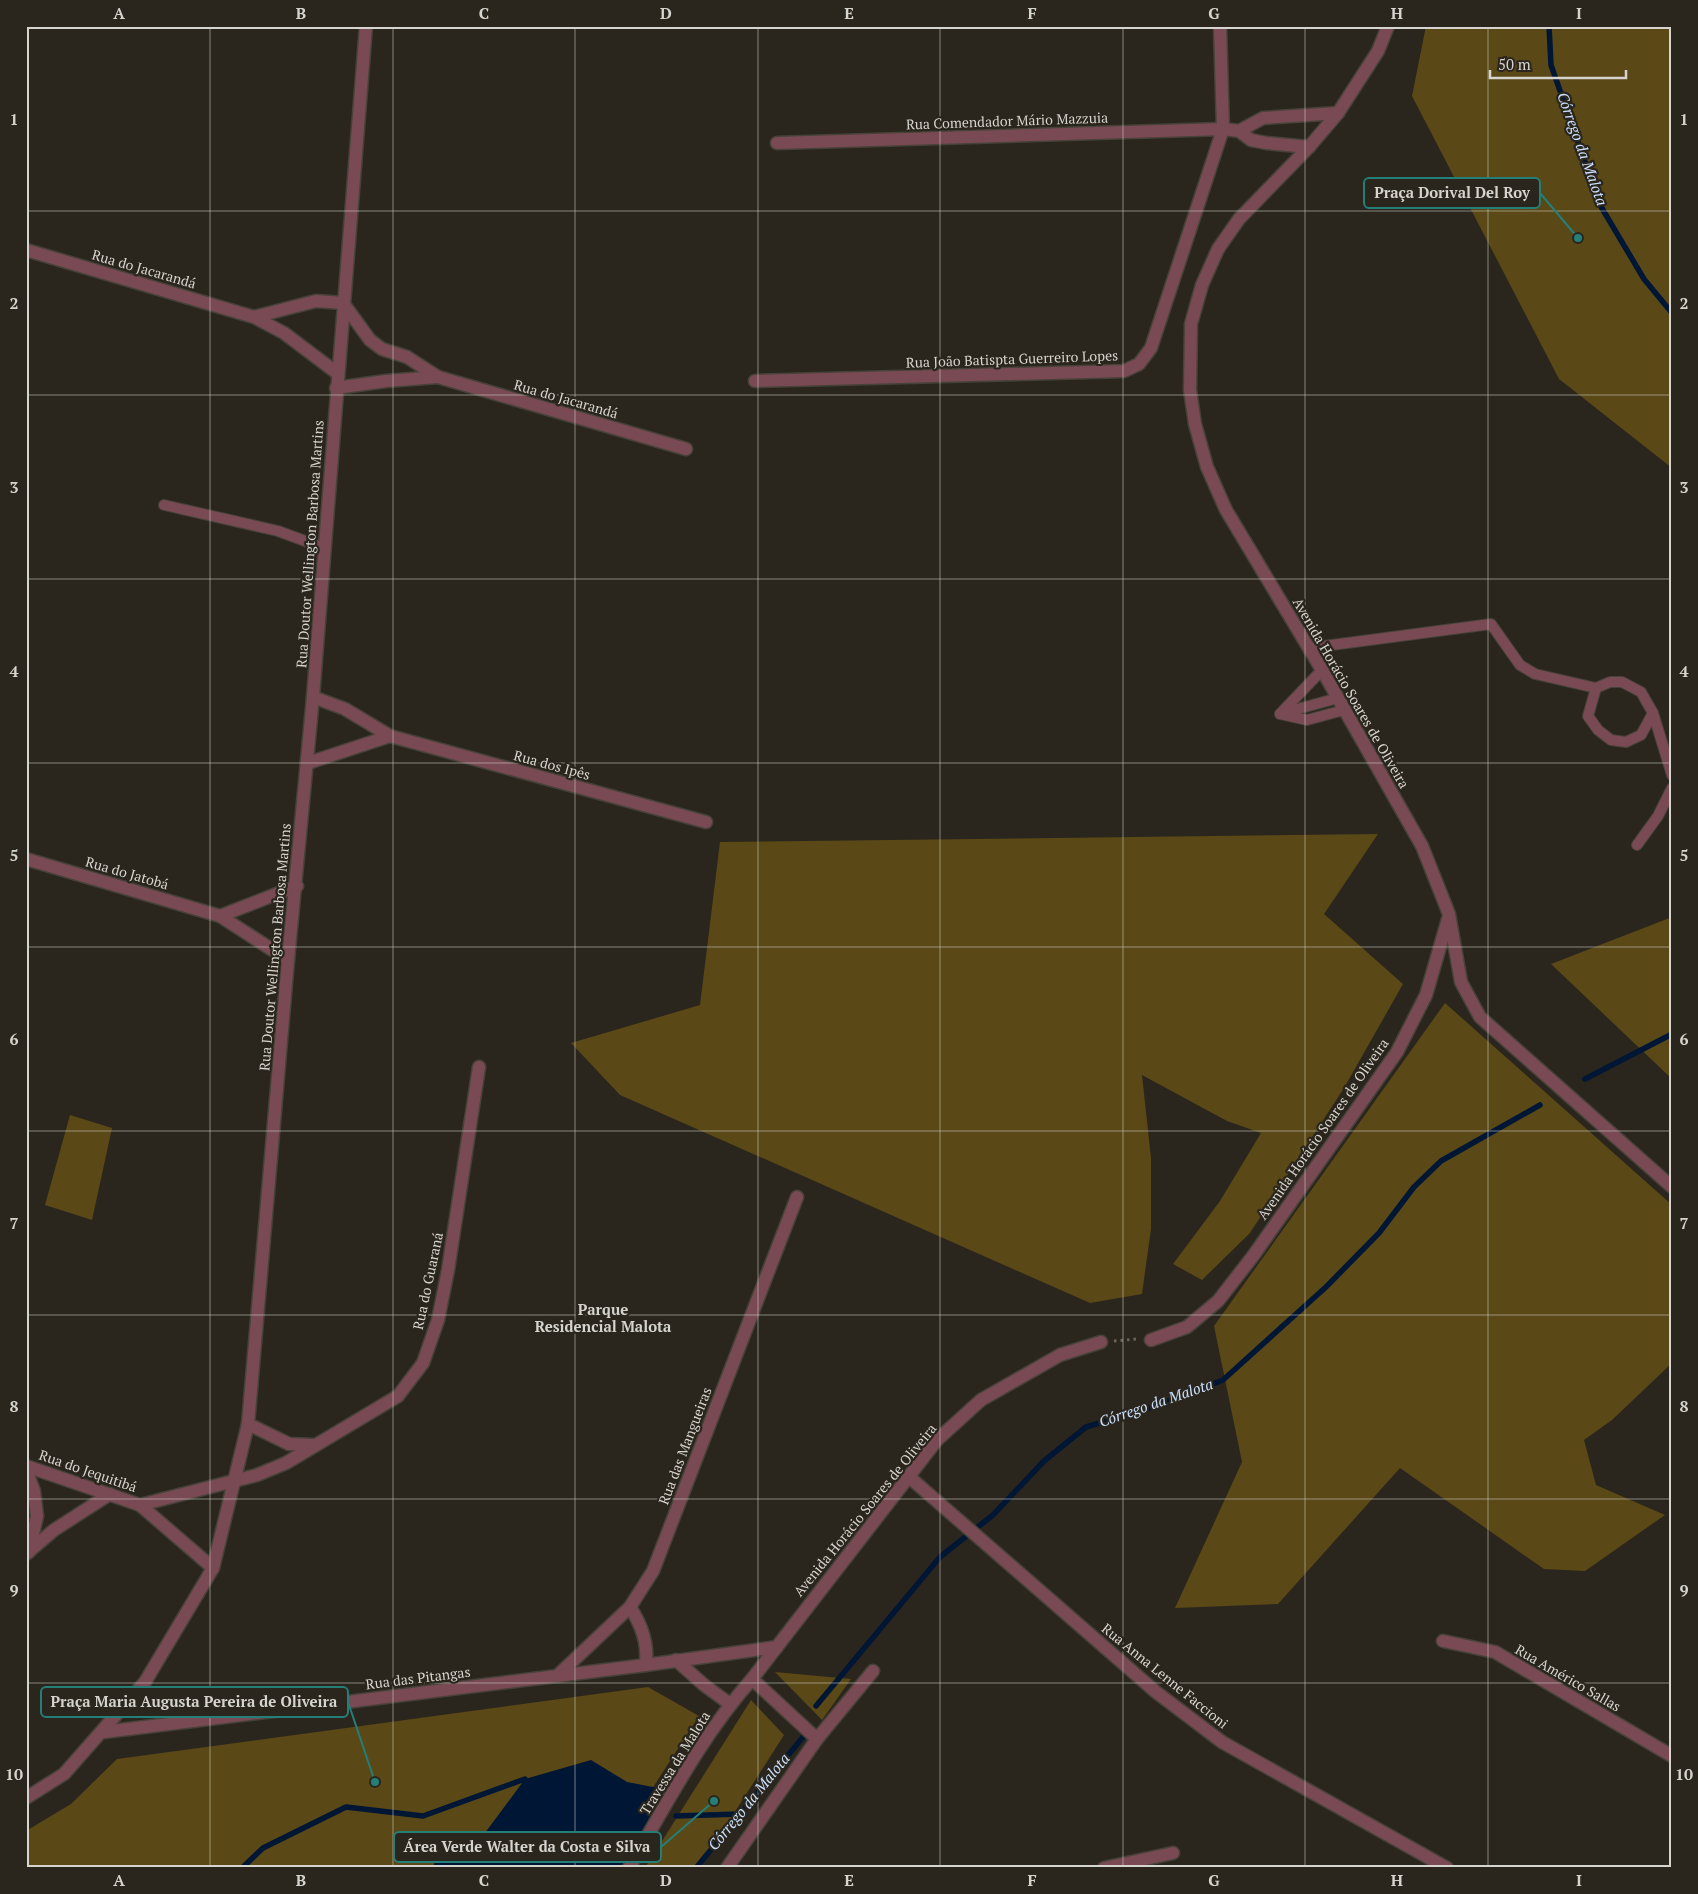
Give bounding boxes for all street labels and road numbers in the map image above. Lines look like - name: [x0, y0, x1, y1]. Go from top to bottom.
- street label: Rua Comendador Mário Mazzuia: [906, 107, 1108, 134]
- street label: Rua do Jacarandá: [90, 245, 198, 292]
- street label: Rua João Batispta Guerreiro Lopes: [905, 345, 1118, 372]
- street label: Rua do Jacarandá: [512, 375, 620, 422]
- street label: Rua Doutor Wellington Barbosa Martins: [291, 419, 328, 669]
- street label: Avenida Horácio Soares de Oliveira: [1289, 594, 1414, 792]
- street label: Rua dos Ipês: [512, 745, 592, 784]
- street label: Rua Doutor Wellington Barbosa Martins: [254, 822, 295, 1071]
- street label: Rua do Jatobá: [83, 852, 171, 893]
- street label: Avenida Horácio Soares de Oliveira: [1253, 1034, 1393, 1223]
- street label: Rua do Guaraná: [408, 1231, 447, 1331]
- street label: Rua das Mangueiras: [653, 1384, 716, 1507]
- street label: Avenida Horácio Soares de Oliveira: [789, 1419, 940, 1600]
- street label: Rua do Jequitibá: [37, 1445, 140, 1496]
- street label: Rua Anna Lenne Faccioni: [1098, 1619, 1233, 1733]
- street label: Rua Américo Sallas: [1512, 1640, 1625, 1716]
- street label: Rua das Pitangas: [364, 1662, 471, 1693]
- street label: Travessa da Malota: [635, 1707, 714, 1818]

